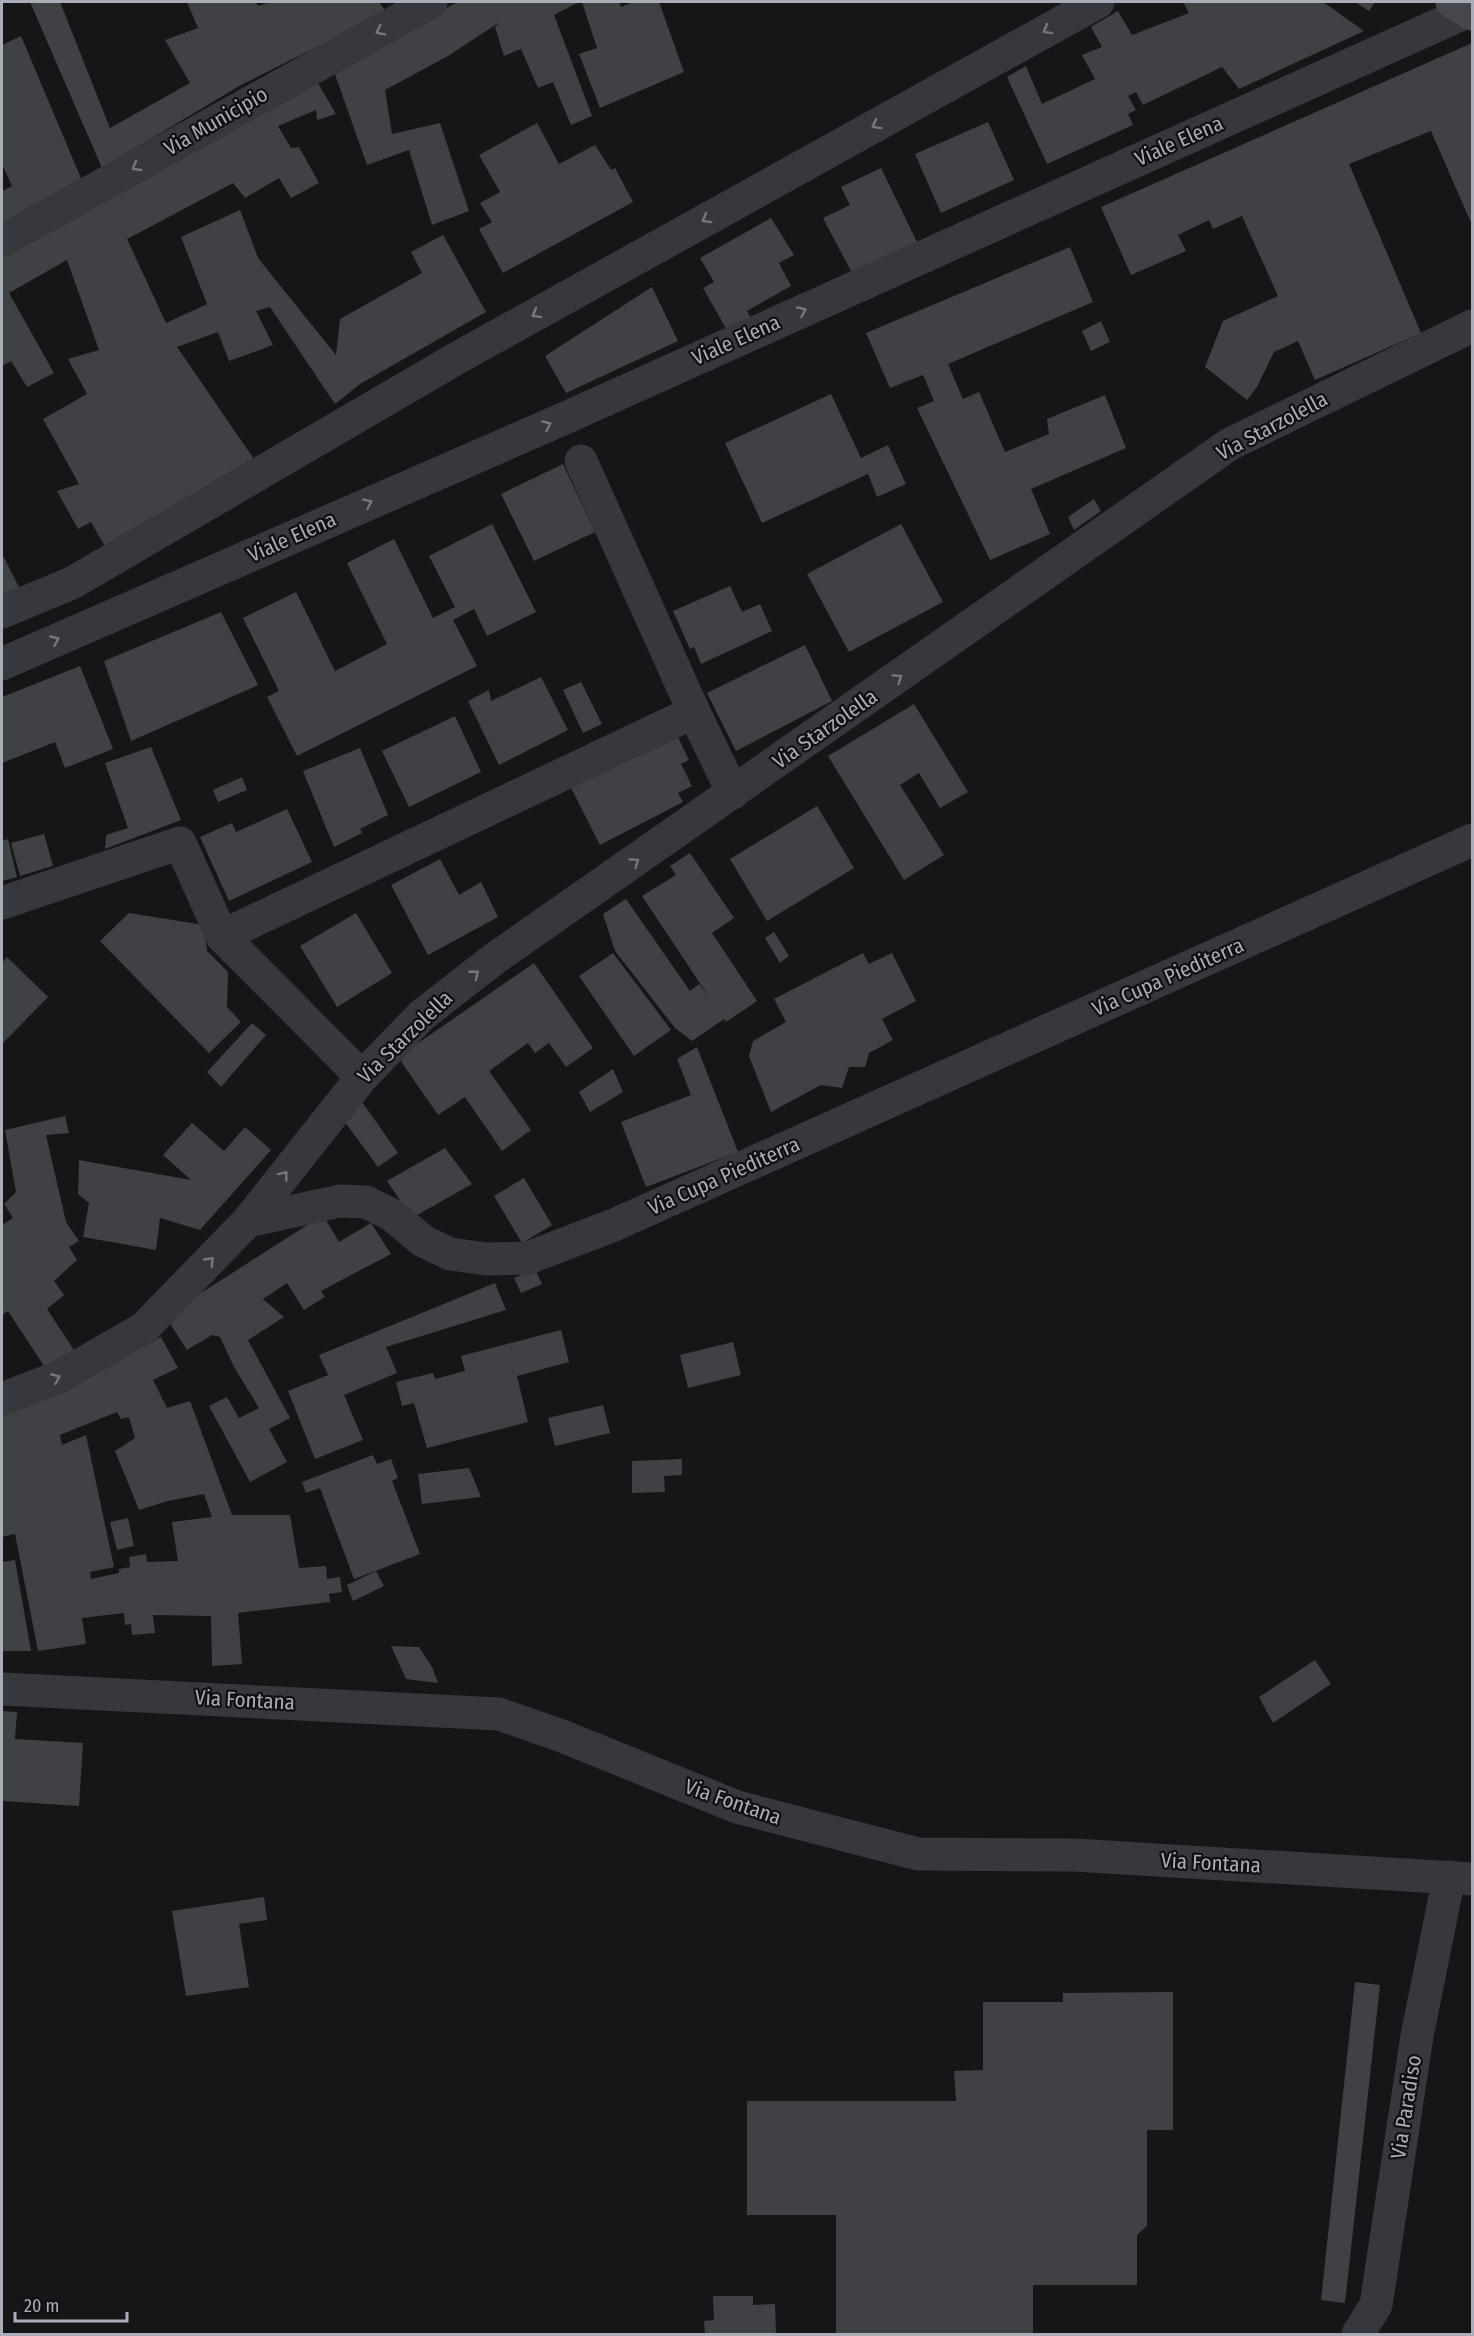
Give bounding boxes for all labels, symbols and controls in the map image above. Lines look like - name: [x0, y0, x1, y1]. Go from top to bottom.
- one-way arrow: [375, 23, 386, 35]
- one-way arrow: [1043, 23, 1053, 34]
- street label: Via Municipio: [160, 81, 272, 161]
- street label: Viale Elena: [1131, 110, 1227, 172]
- one-way arrow: [872, 118, 883, 129]
- one-way arrow: [132, 159, 142, 171]
- one-way arrow: [702, 212, 712, 224]
- one-way arrow: [795, 306, 806, 318]
- one-way arrow: [531, 307, 542, 318]
- street label: Viale Elena: [688, 309, 784, 371]
- street label: Via Starzolella: [1212, 386, 1332, 466]
- one-way arrow: [541, 421, 552, 433]
- one-way arrow: [362, 499, 373, 511]
- street label: Viale Elena: [244, 506, 340, 568]
- one-way arrow: [49, 636, 60, 648]
- one-way arrow: [891, 674, 902, 685]
- street label: Via Starzolella: [768, 683, 882, 775]
- one-way arrow: [628, 858, 639, 869]
- street label: Via Cupa Piediterra: [1088, 932, 1248, 1022]
- one-way arrow: [469, 970, 480, 981]
- street label: Via Starzolella: [352, 985, 458, 1089]
- street label: Via Cupa Piediterra: [644, 1131, 804, 1221]
- one-way arrow: [276, 1171, 287, 1182]
- one-way arrow: [202, 1257, 213, 1268]
- one-way arrow: [50, 1373, 61, 1385]
- street label: Via Fontana: [194, 1684, 296, 1716]
- street label: Via Fontana: [681, 1773, 785, 1831]
- street label: Via Fontana: [1160, 1847, 1262, 1879]
- street label: Via Paradiso: [1385, 2053, 1427, 2161]
- scale bar: [15, 2285, 128, 2323]
- text: 20 m: [24, 2295, 59, 2317]

